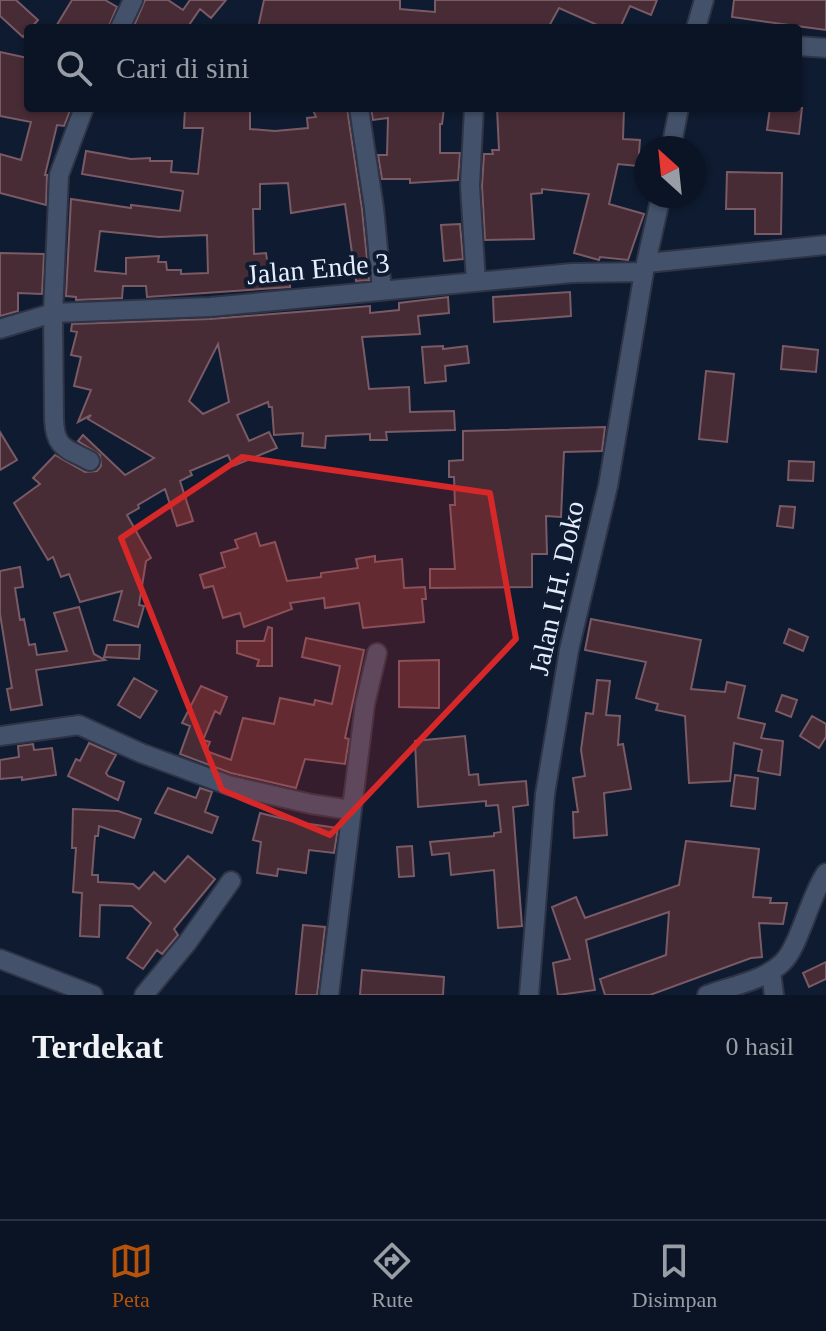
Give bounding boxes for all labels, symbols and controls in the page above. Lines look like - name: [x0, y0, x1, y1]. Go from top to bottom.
- search box: [24, 24, 802, 112]
- icon: search: [52, 46, 96, 90]
- text: Cari di sini: [116, 51, 249, 84]
- north arrow: [634, 136, 706, 208]
- street label: Jalan Ende 3: [245, 247, 391, 290]
- street label: Jalan I.H. Doko: [523, 498, 590, 678]
- text: Terdekat: [32, 1028, 163, 1065]
- text: 0 hasil: [725, 1032, 794, 1061]
- tab: Peta: [109, 1239, 153, 1313]
- tab: Rute: [370, 1239, 414, 1313]
- tab: Disimpan: [632, 1239, 717, 1313]

